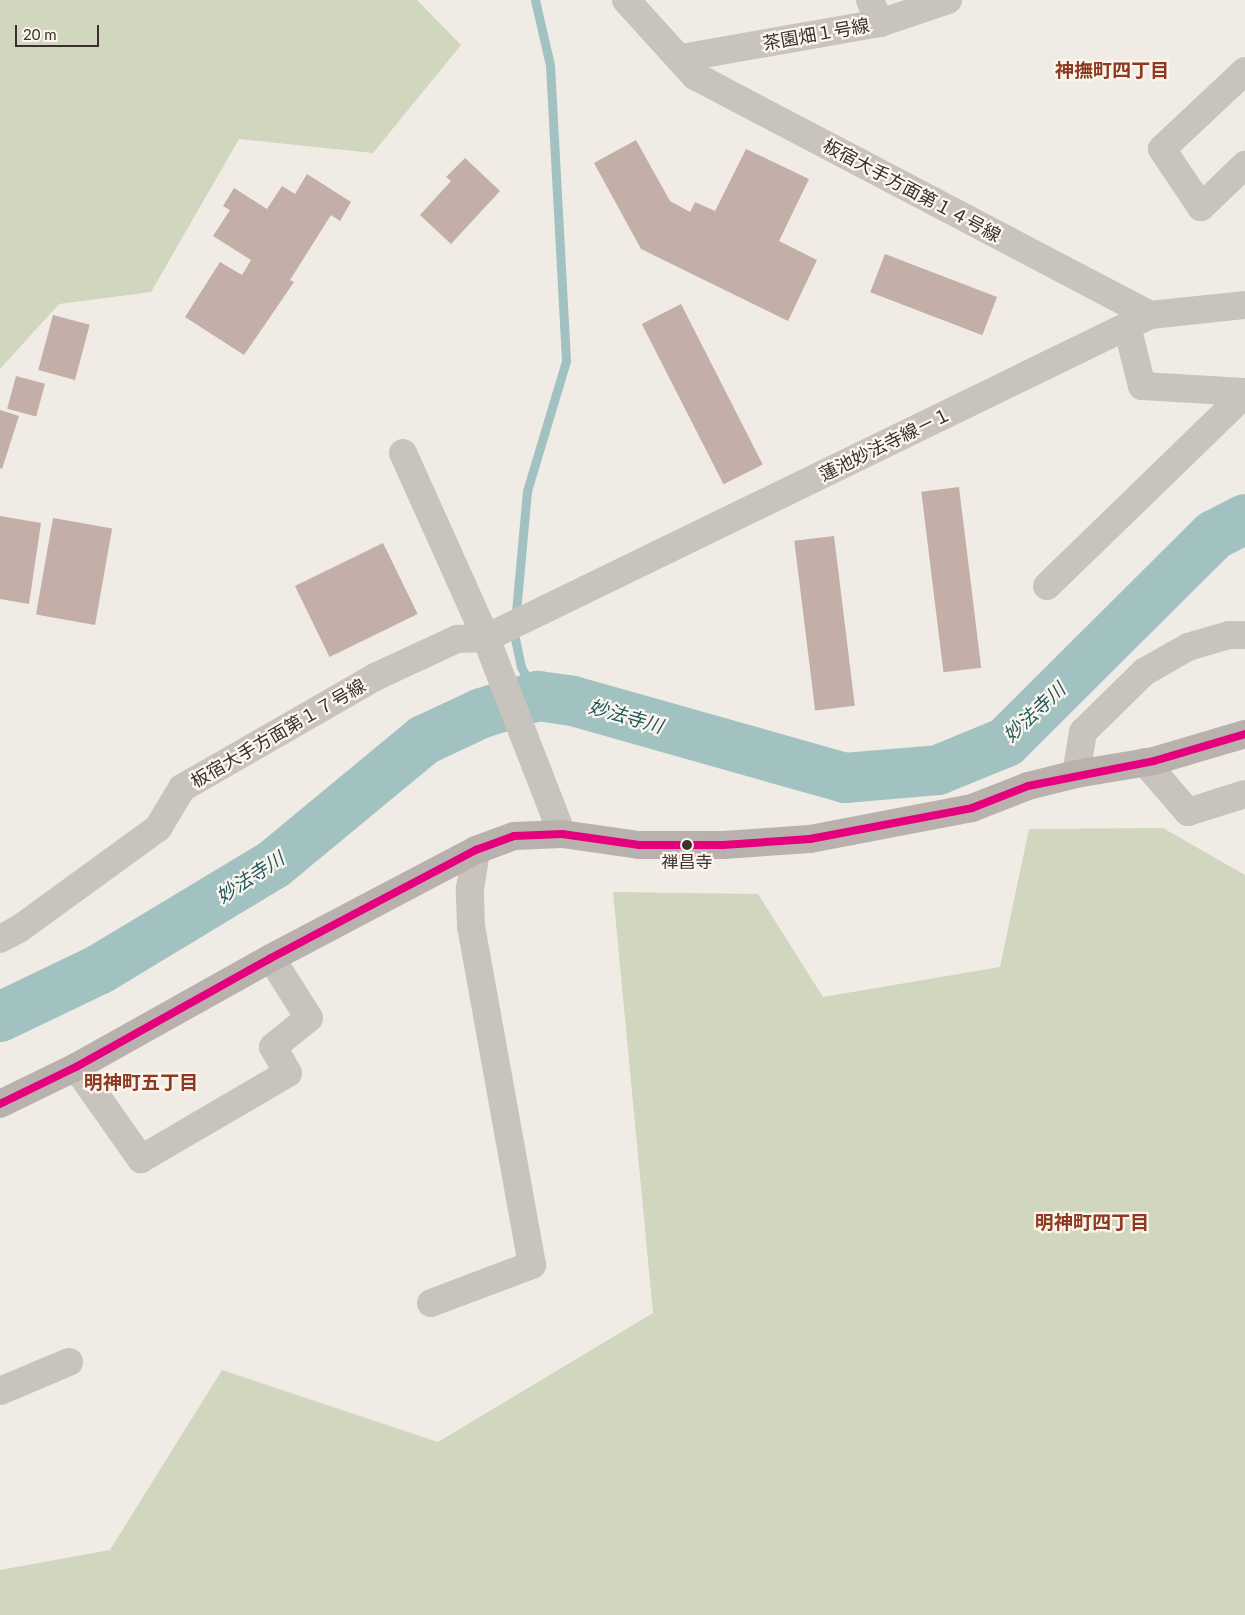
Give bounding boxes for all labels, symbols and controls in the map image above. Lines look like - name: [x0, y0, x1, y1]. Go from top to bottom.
- street label: 茶園畑１号線: [761, 14, 871, 54]
- scale bar: [18, 15, 101, 47]
- text: 20 m: [23, 25, 57, 43]
- district label: 神撫町四丁目: [1055, 59, 1169, 81]
- street label: 板宿大手方面第１４号線: [820, 134, 1004, 246]
- street label: 蓮池妙法寺線－１: [816, 403, 954, 485]
- street label: 板宿大手方面第１７号線: [187, 674, 369, 792]
- water label: 妙法寺川: [998, 678, 1070, 746]
- water label: 妙法寺川: [586, 695, 666, 737]
- marker: 禅昌寺: [682, 840, 692, 850]
- water label: 妙法寺川: [212, 847, 288, 907]
- place label: 禅昌寺: [662, 852, 712, 872]
- district label: 明神町五丁目: [84, 1071, 198, 1093]
- district label: 明神町四丁目: [1035, 1211, 1149, 1233]

